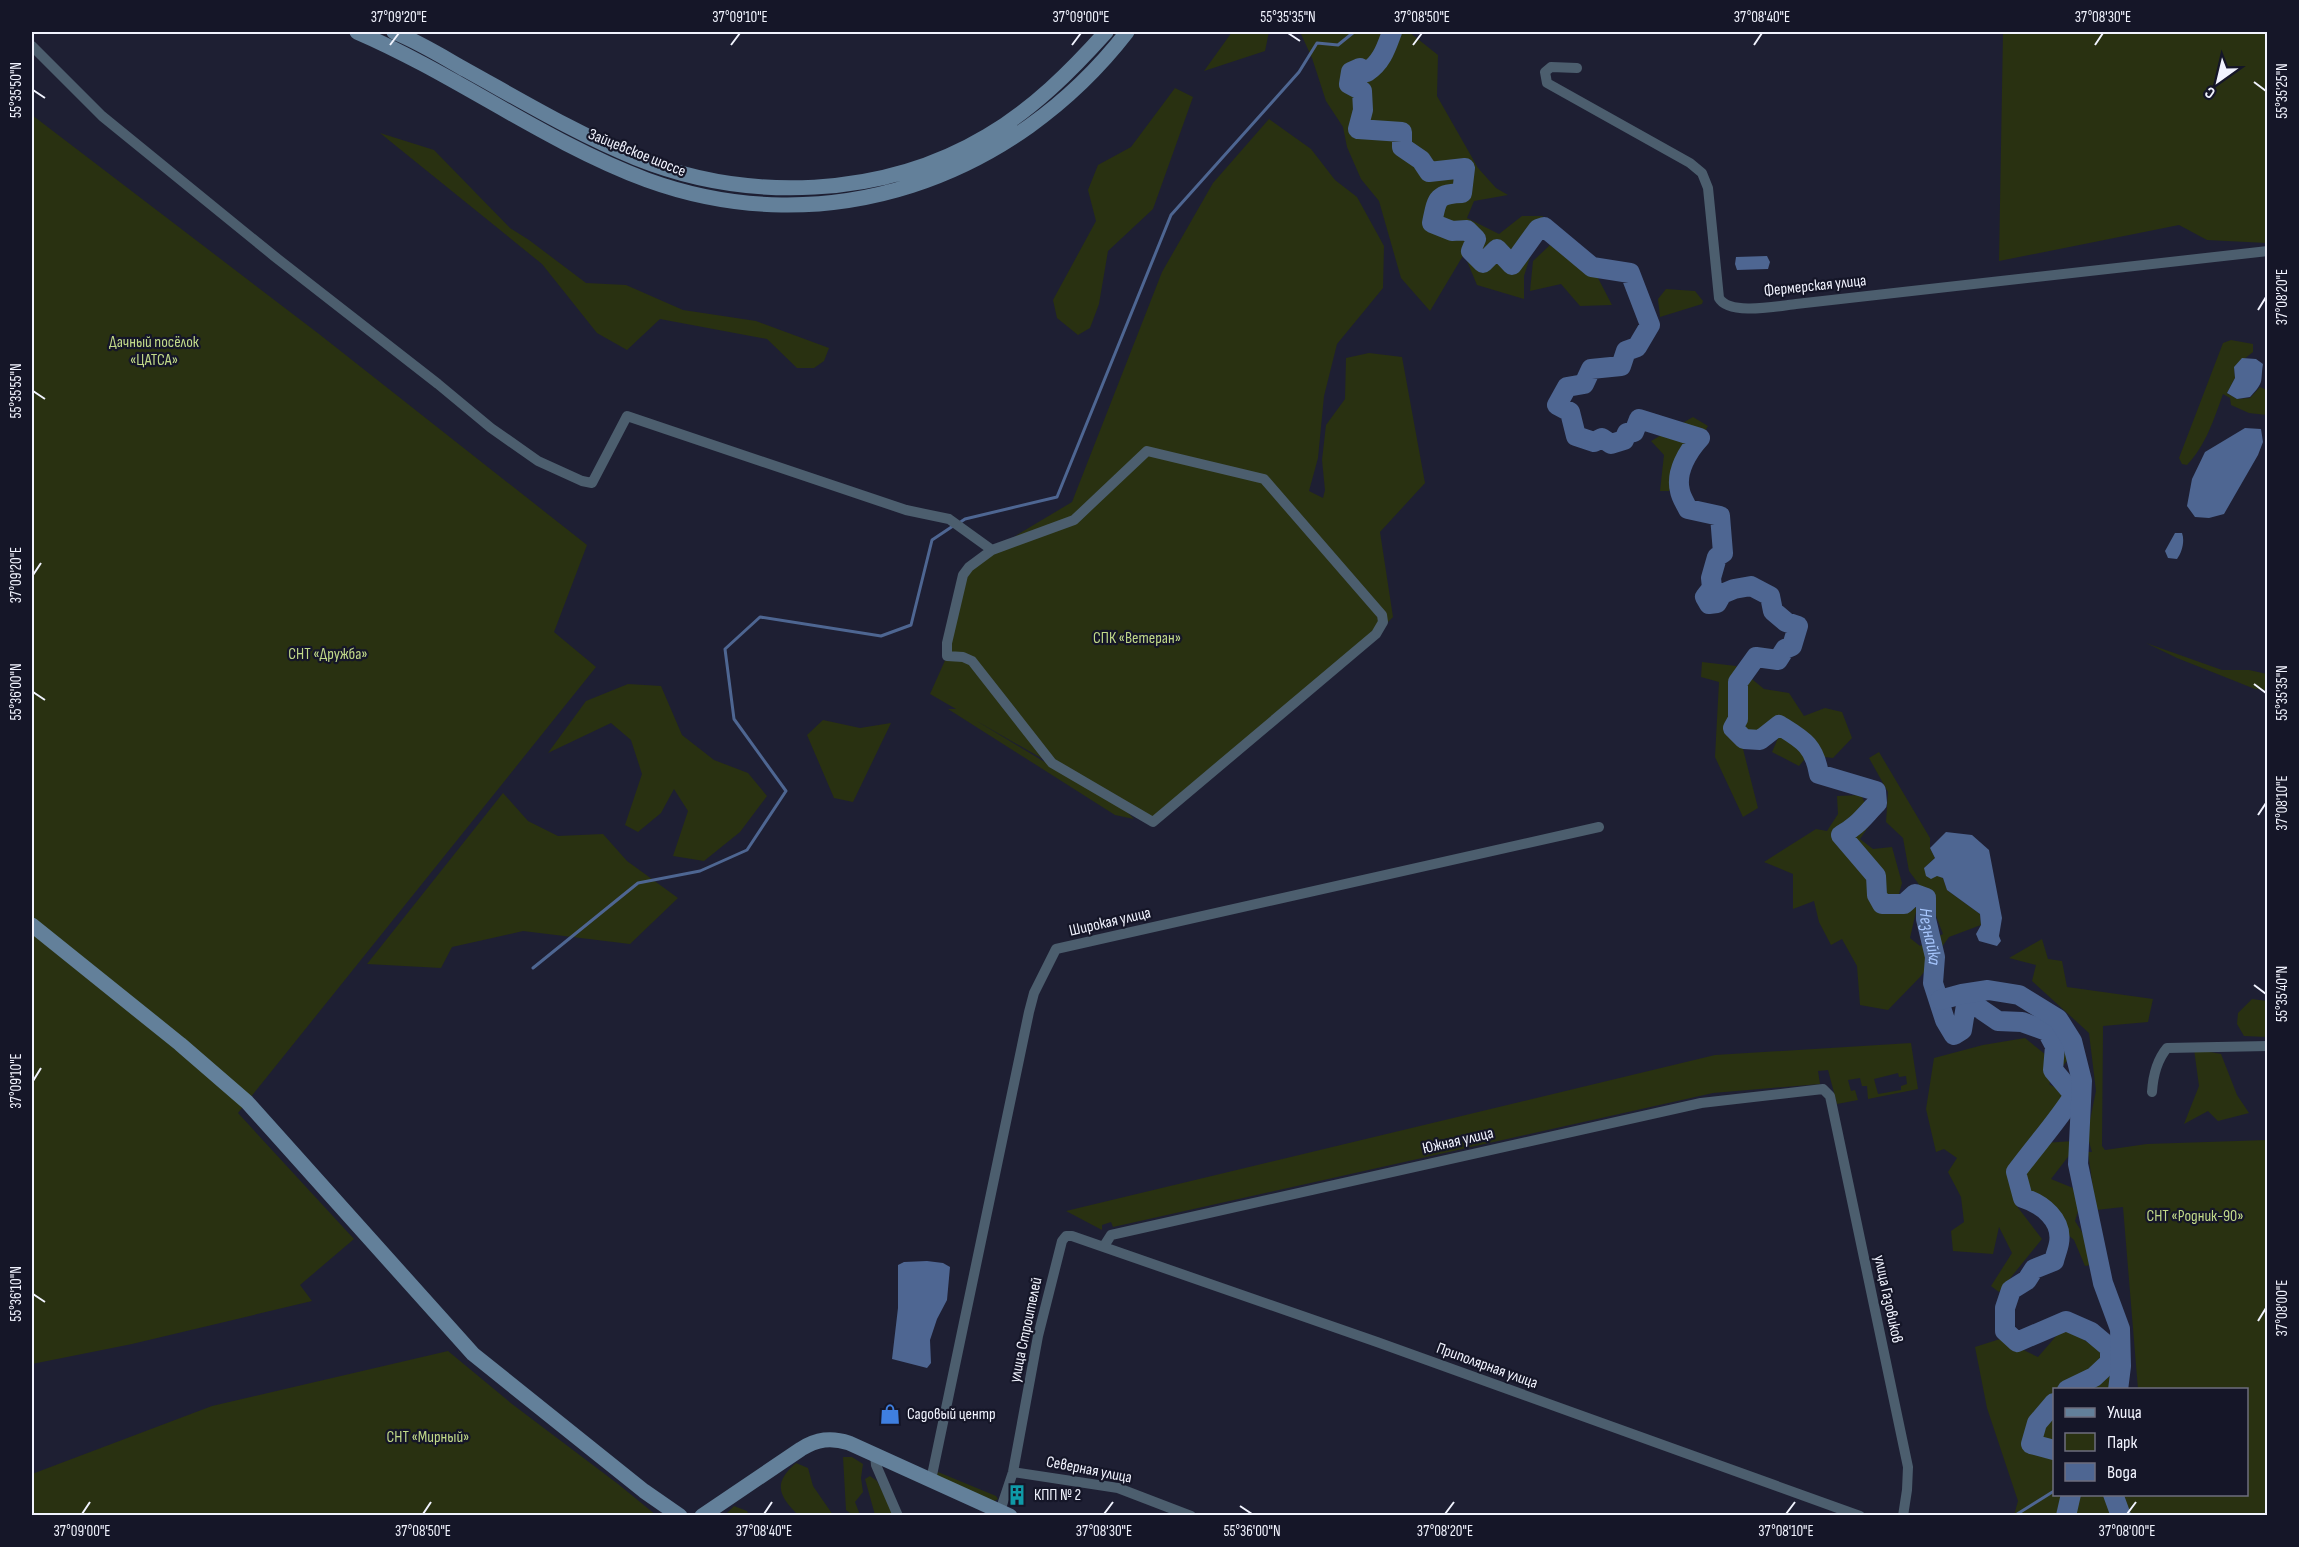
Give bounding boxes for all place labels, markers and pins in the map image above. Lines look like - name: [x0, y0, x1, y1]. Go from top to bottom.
- shop icon: Садовый центр: [878, 1402, 902, 1426]
- place label: Садовый центр: [907, 1405, 996, 1424]
- building icon: КПП № 2: [1005, 1483, 1029, 1507]
- place label: КПП № 2: [1034, 1486, 1081, 1505]

